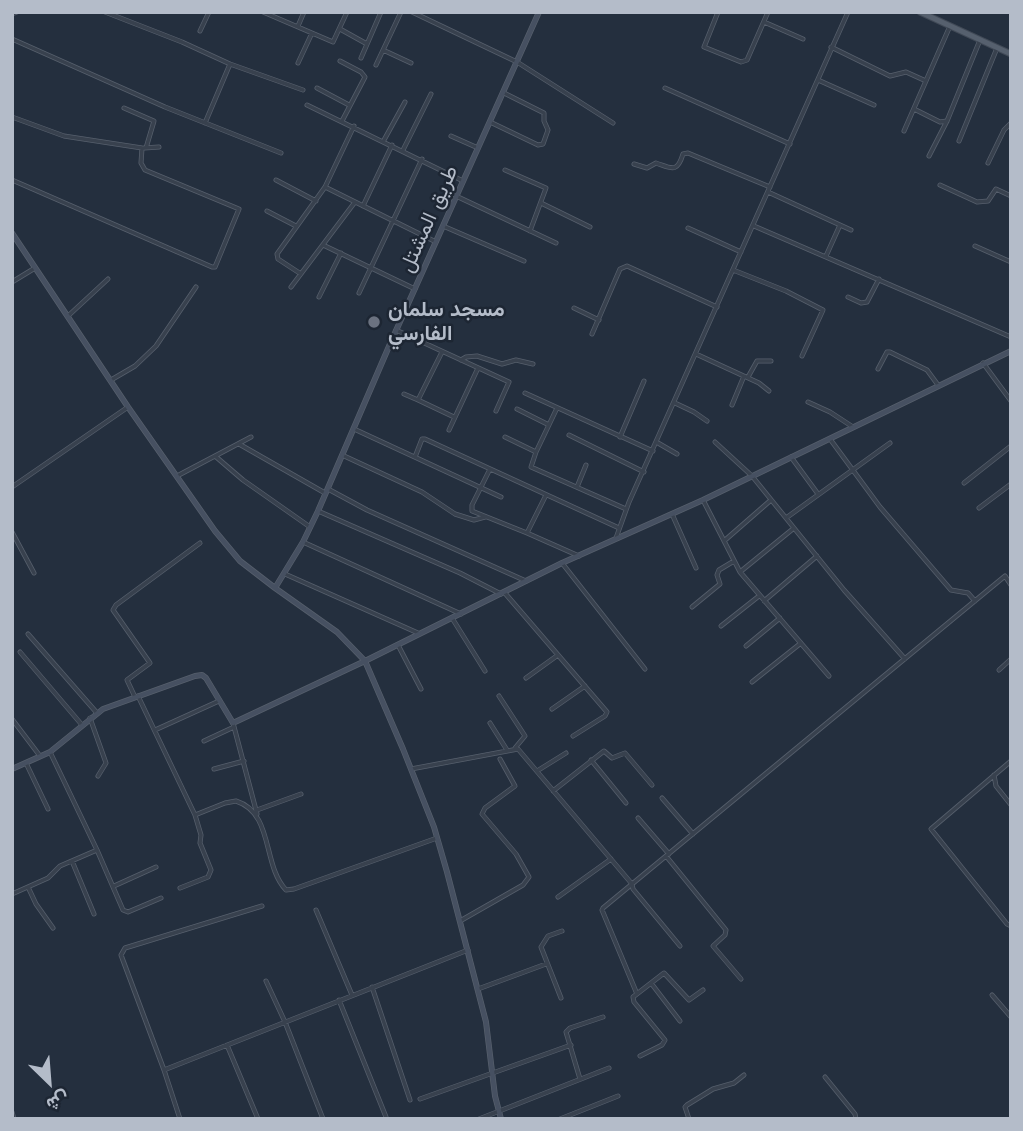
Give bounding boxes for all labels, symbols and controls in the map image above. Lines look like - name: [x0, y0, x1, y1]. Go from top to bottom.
- street label: طريق المشتل: [394, 162, 464, 276]
- place label: مسجد سلمان الفارسي: [388, 297, 505, 347]
- marker: مسجد سلمان الفارسي: [366, 314, 382, 330]
- north arrow: [14, 1047, 84, 1117]
- text: ش: [43, 1086, 73, 1117]

